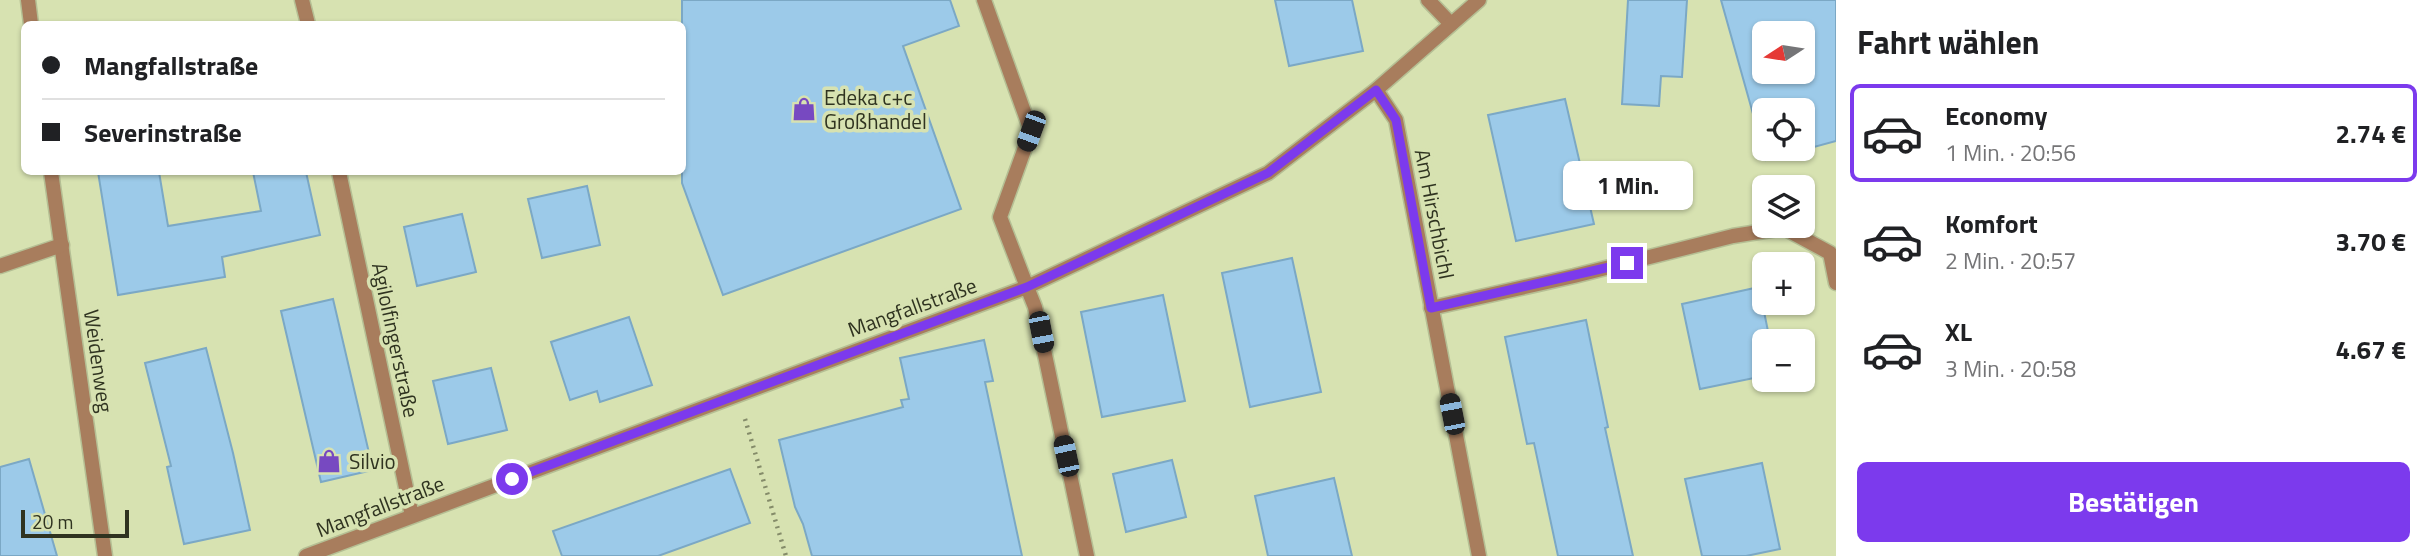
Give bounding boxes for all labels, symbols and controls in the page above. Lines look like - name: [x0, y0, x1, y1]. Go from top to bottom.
- text: Fahrt wählen: [1857, 18, 2040, 66]
- north arrow: [1752, 21, 1815, 84]
- map controls: [1752, 21, 1815, 392]
- text: Mangfallstraße: [84, 46, 258, 85]
- place label: Edeka c+c Großhandel: [824, 81, 927, 137]
- shop icon: Edeka c+c Großhandel: [790, 95, 818, 123]
- text: Economy: [1945, 96, 2047, 135]
- button: locate: [1752, 98, 1815, 161]
- icon: car: [1861, 102, 1924, 165]
- car: [1014, 108, 1049, 154]
- text: Severinstraße: [84, 113, 242, 152]
- text: 2.74 €: [2335, 114, 2406, 153]
- text: 1 Min. · 20:56: [1945, 135, 2076, 170]
- street label: Am Hirschbichl: [1407, 146, 1463, 282]
- callout: 1 Min.: [1562, 162, 1692, 210]
- text: 1 Min.: [1597, 168, 1659, 203]
- button: layers: [1752, 175, 1815, 238]
- text: Komfort: [1945, 204, 2038, 243]
- icon: car: [1861, 210, 1924, 273]
- text: 3.70 €: [2335, 222, 2406, 261]
- text: 2 Min. · 20:57: [1945, 243, 2076, 278]
- route end: [1611, 247, 1643, 279]
- button: +: [1752, 252, 1815, 315]
- street label: Agilolfingerstraße: [364, 260, 428, 420]
- street label: Mangfallstraße: [843, 269, 981, 345]
- street label: Weidenweg: [76, 307, 122, 415]
- car: [1027, 309, 1056, 355]
- text: XL: [1945, 312, 1972, 351]
- icon: car: [1861, 318, 1924, 381]
- button: −: [1752, 329, 1815, 392]
- text: 4.67 €: [2335, 330, 2406, 369]
- text: 3 Min. · 20:58: [1945, 351, 2076, 386]
- car: [1438, 391, 1467, 437]
- car: [1052, 433, 1081, 479]
- place label: Silvio: [349, 445, 396, 477]
- shop icon: Silvio: [315, 447, 343, 475]
- button: Bestätigen: [1857, 462, 2410, 542]
- route start: [496, 463, 528, 495]
- street label: Mangfallstraße: [311, 467, 449, 545]
- scale bar: [21, 507, 130, 539]
- text: 20 m: [32, 507, 73, 536]

